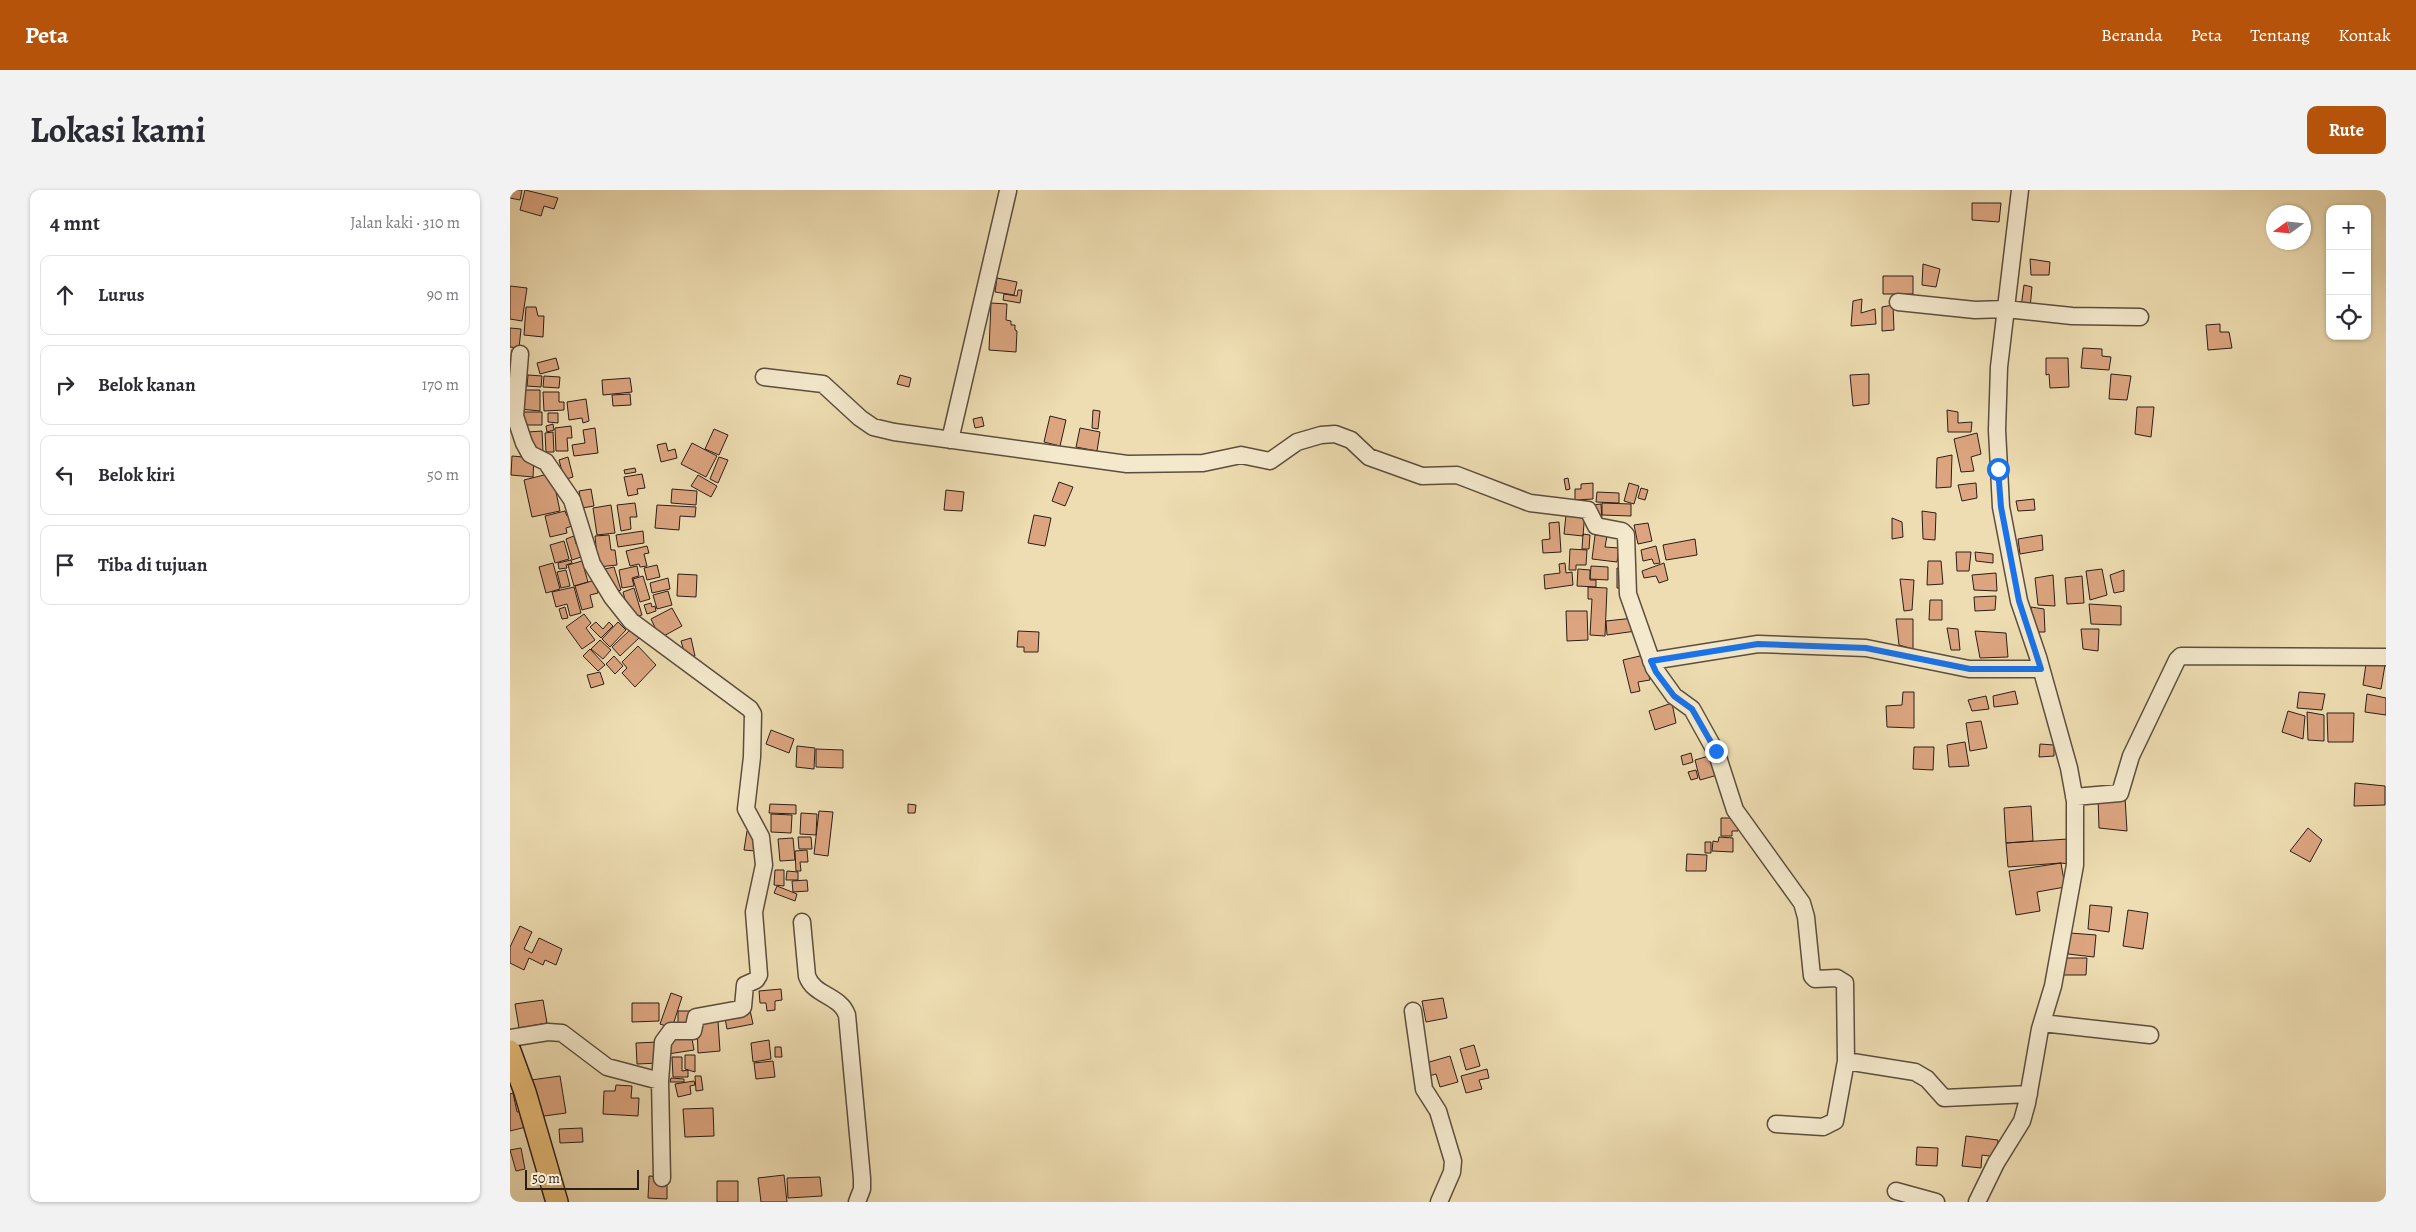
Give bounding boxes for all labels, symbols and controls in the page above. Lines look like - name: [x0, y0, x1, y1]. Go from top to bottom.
- text: Peta: [25, 19, 69, 51]
- text: Beranda: [2101, 23, 2163, 47]
- text: Peta: [2191, 23, 2222, 47]
- text: Tentang: [2250, 23, 2310, 47]
- text: Kontak: [2338, 23, 2391, 47]
- text: Lokasi kami: [30, 106, 206, 154]
- button: Rute: [2307, 106, 2386, 154]
- north arrow: [2266, 205, 2311, 250]
- map controls: [2326, 205, 2371, 340]
- button: +: [2326, 205, 2371, 250]
- text: 4 mnt: [50, 209, 100, 237]
- text: Jalan kaki · 310 m: [350, 212, 460, 234]
- button: −: [2326, 250, 2371, 295]
- icon: ahead: [51, 281, 79, 309]
- text: Lurus: [98, 282, 144, 308]
- text: 90 m: [427, 284, 459, 306]
- button: locate: [2326, 295, 2371, 340]
- icon: right: [51, 371, 79, 399]
- text: Belok kanan: [98, 372, 196, 398]
- text: 170 m: [422, 374, 459, 396]
- route start: [1987, 458, 2010, 481]
- icon: left: [51, 461, 79, 489]
- text: Belok kiri: [98, 462, 175, 488]
- text: 50 m: [427, 464, 459, 486]
- icon: arrive: [51, 551, 79, 579]
- text: Tiba di tujuan: [98, 552, 207, 578]
- route end: [1705, 740, 1728, 763]
- scale bar: [525, 1167, 639, 1190]
- text: 50 m: [532, 1169, 560, 1188]

